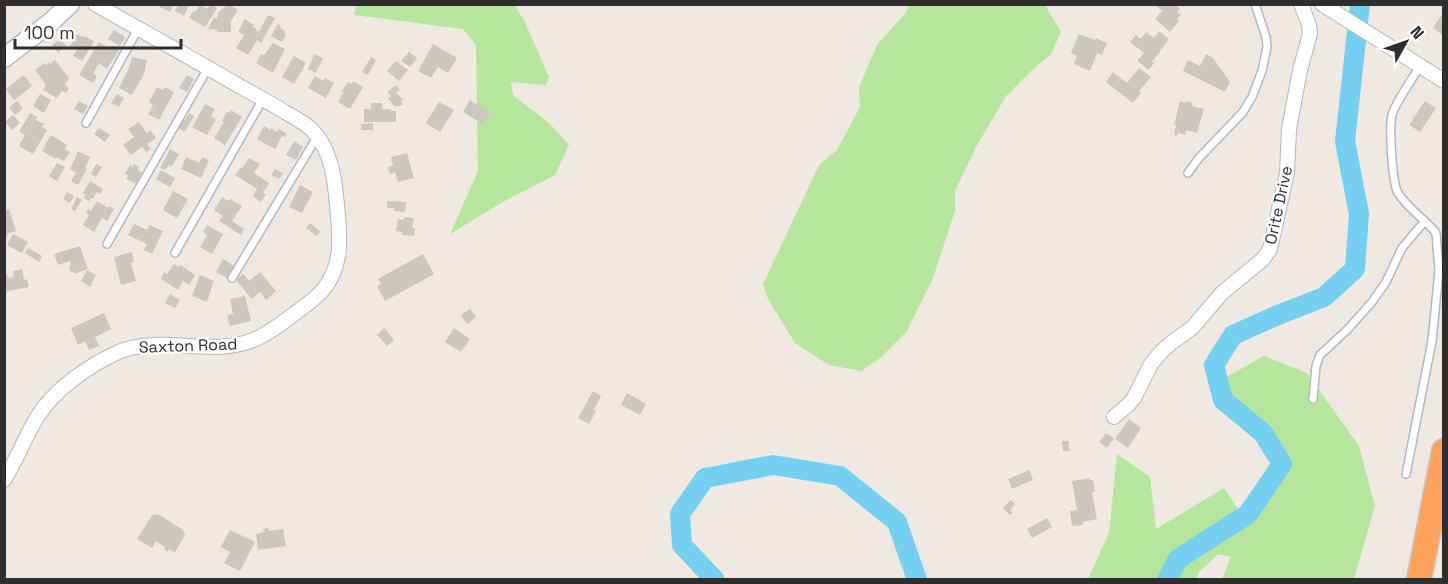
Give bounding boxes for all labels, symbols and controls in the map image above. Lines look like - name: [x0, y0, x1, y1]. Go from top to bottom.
- scale bar: [15, 12, 182, 50]
- north arrow: [1376, 12, 1436, 72]
- text: 100 m: [24, 21, 75, 44]
- text: N: [1406, 22, 1429, 44]
- street label: Orite Drive: [1260, 164, 1297, 246]
- street label: Saxton Road: [138, 333, 238, 358]

